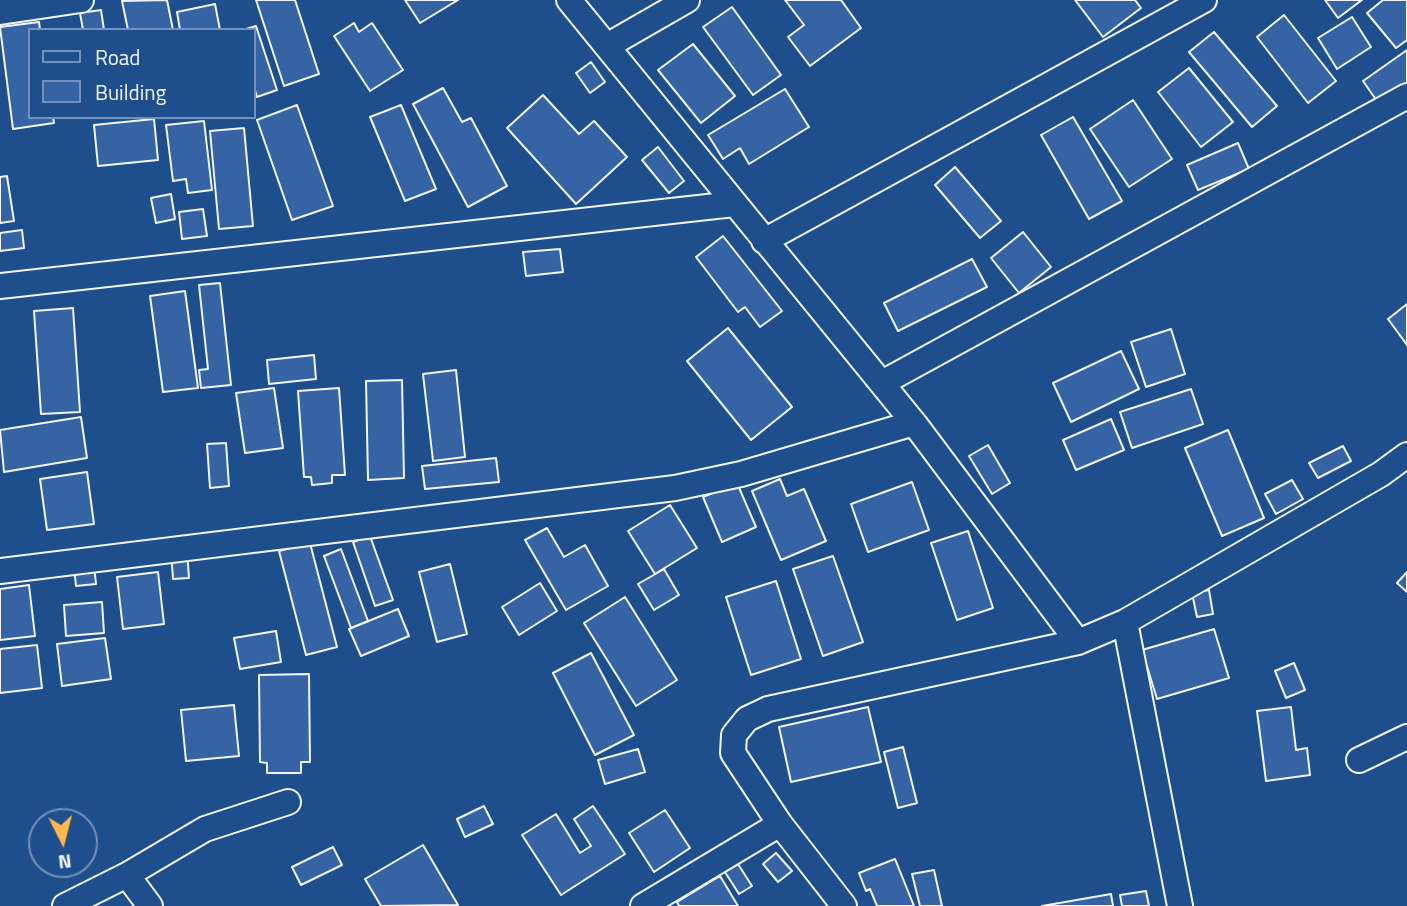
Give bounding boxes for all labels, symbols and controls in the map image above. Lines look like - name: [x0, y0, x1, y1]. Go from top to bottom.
- legend: [28, 28, 256, 119]
- text: Road: [95, 41, 140, 73]
- text: Building: [95, 76, 166, 108]
- north arrow: [28, 808, 98, 878]
- text: N: [57, 847, 73, 878]

